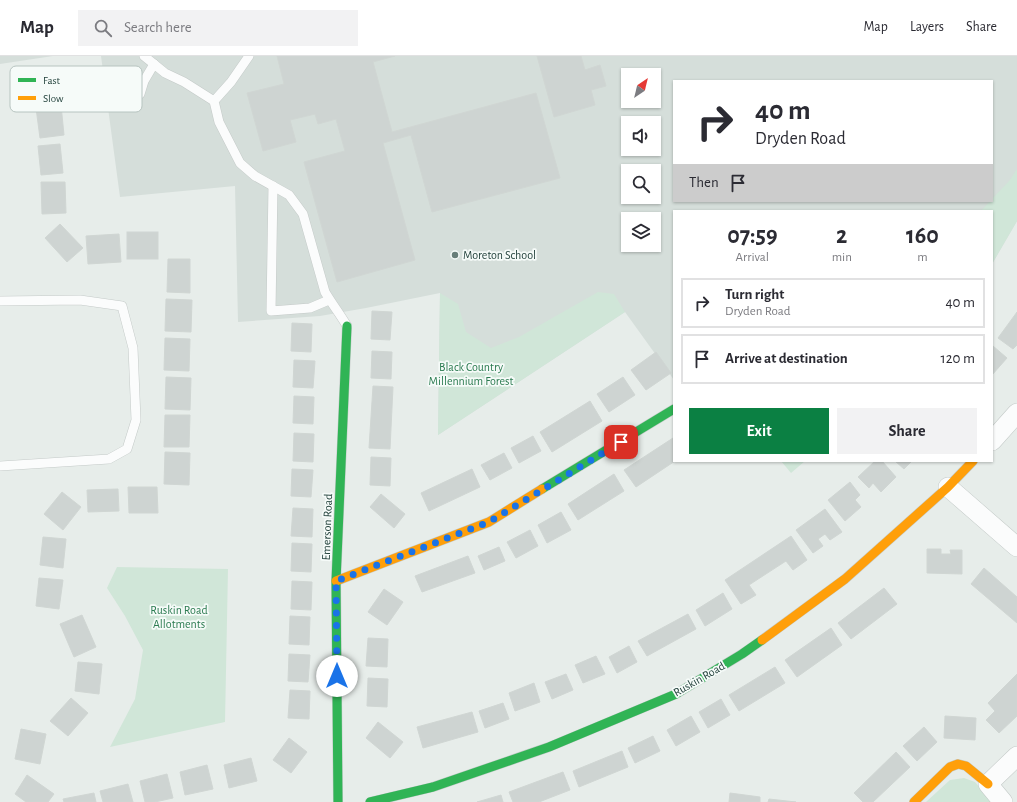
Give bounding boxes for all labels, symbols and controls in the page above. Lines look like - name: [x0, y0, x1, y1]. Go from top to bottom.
- search box: [78, 10, 358, 46]
- icon: search: [92, 17, 114, 39]
- text: Map: [20, 18, 54, 37]
- text: Search here: [124, 20, 192, 35]
- text: Map: [863, 20, 888, 34]
- text: Layers: [910, 20, 944, 34]
- text: Share: [966, 20, 997, 34]
- legend: [10, 66, 142, 112]
- north arrow: [621, 68, 661, 108]
- map controls: [621, 68, 661, 252]
- text: Fast: [43, 75, 61, 86]
- text: Slow: [43, 93, 64, 104]
- icon: right: [689, 96, 741, 148]
- text: 40 m: [755, 97, 811, 125]
- button: sound: [621, 116, 661, 156]
- text: Dryden Road: [755, 130, 846, 148]
- button: search: [621, 164, 661, 204]
- icon: arrive: [727, 172, 749, 194]
- text: Then: [689, 175, 719, 190]
- button: layers: [621, 212, 661, 252]
- text: 07:59: [727, 224, 777, 248]
- text: 2: [836, 224, 847, 248]
- text: 160: [906, 224, 939, 248]
- place label: Moreton School: [463, 249, 536, 261]
- marker: Moreton School: [450, 250, 460, 260]
- text: Arrival: [736, 251, 769, 264]
- text: min: [832, 251, 852, 264]
- text: m: [917, 251, 928, 264]
- text: Turn right: [725, 287, 784, 302]
- icon: right: [691, 292, 713, 314]
- text: 40 m: [945, 295, 975, 310]
- text: Dryden Road: [725, 305, 791, 318]
- icon: arrive: [691, 348, 713, 370]
- text: Arrive at destination: [725, 351, 848, 366]
- text: 120 m: [941, 351, 975, 366]
- park label: Black Country Millennium Forest: [429, 361, 514, 387]
- button: Exit: [689, 408, 829, 454]
- button: Share: [837, 408, 977, 454]
- pin: [604, 425, 638, 459]
- icon: arrive: [610, 431, 632, 453]
- street label: Emerson Road: [320, 493, 334, 561]
- park label: Ruskin Road Allotments: [150, 604, 208, 630]
- position arrow: [316, 655, 358, 697]
- street label: Ruskin Road: [671, 659, 727, 699]

